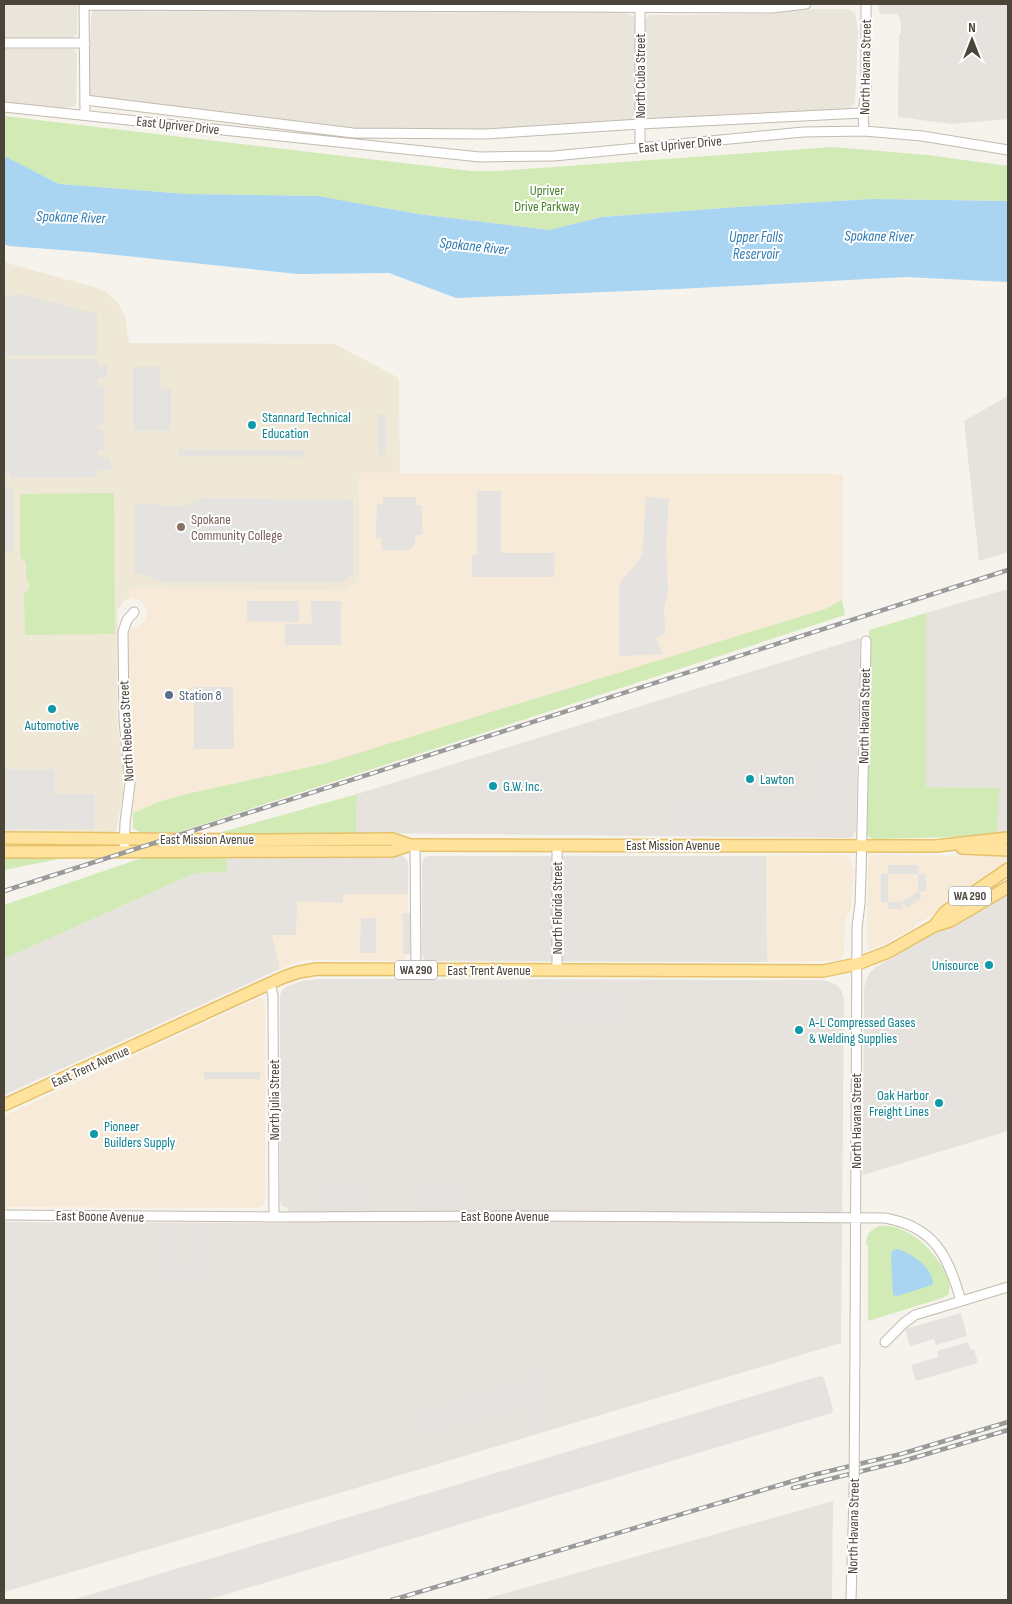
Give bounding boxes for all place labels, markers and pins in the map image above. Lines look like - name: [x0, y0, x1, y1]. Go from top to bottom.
- place label: Stannard Technical Education: [262, 409, 351, 442]
- marker: Stannard Technical Education: [246, 419, 258, 431]
- place label: Spokane Community College: [191, 511, 282, 544]
- marker: Spokane Community College: [175, 521, 187, 533]
- place label: Station 8: [179, 687, 222, 704]
- marker: Station 8: [163, 689, 175, 701]
- marker: Automotive: [46, 703, 58, 715]
- place label: Automotive: [24, 717, 79, 734]
- place label: Lawton: [760, 771, 794, 788]
- marker: Lawton: [744, 773, 756, 785]
- place label: G.W. Inc.: [503, 778, 542, 795]
- marker: G.W. Inc.: [487, 780, 499, 792]
- place label: Unisource: [932, 957, 979, 974]
- marker: Unisource: [983, 959, 995, 971]
- place label: A-L Compressed Gases & Welding Supplies: [808, 1014, 916, 1047]
- marker: A-L Compressed Gases & Welding Supplies: [793, 1024, 805, 1036]
- place label: Oak Harbor Freight Lines: [869, 1087, 929, 1120]
- marker: Oak Harbor Freight Lines: [933, 1097, 945, 1109]
- place label: Pioneer Builders Supply: [104, 1118, 176, 1151]
- marker: Pioneer Builders Supply: [88, 1128, 100, 1140]

